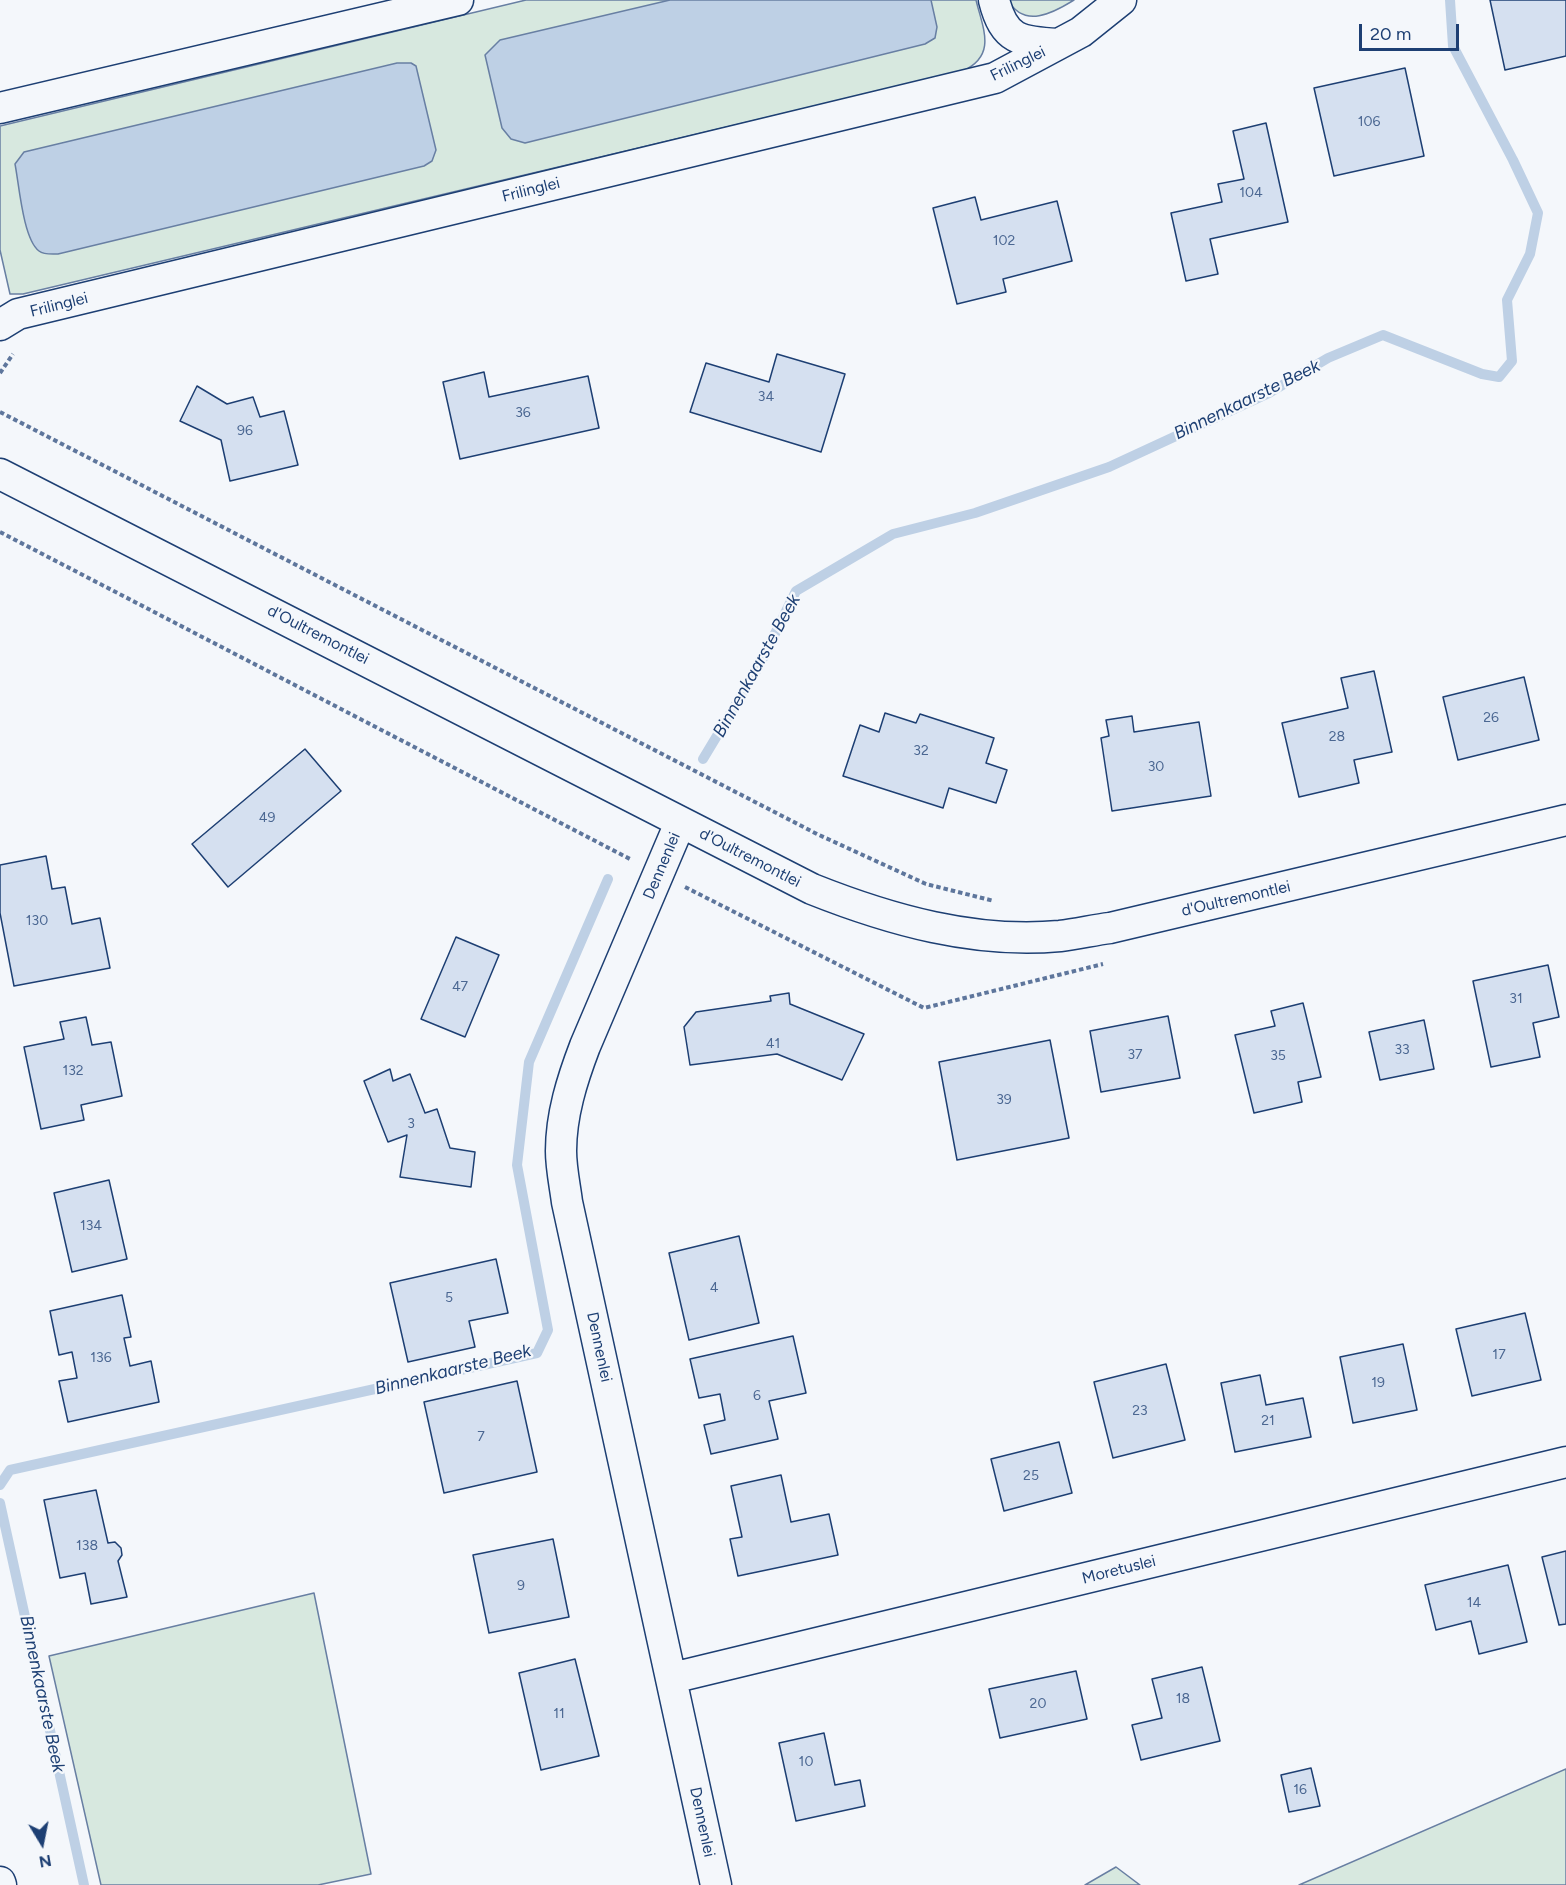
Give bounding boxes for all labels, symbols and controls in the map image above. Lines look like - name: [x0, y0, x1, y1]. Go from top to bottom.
- scale bar: [1362, 12, 1462, 50]
- text: 20 m: [1370, 23, 1411, 45]
- street label: Frilinglei: [987, 42, 1049, 86]
- house number: 106: [1358, 114, 1380, 130]
- street label: Frilinglei: [500, 174, 562, 206]
- house number: 104: [1239, 185, 1263, 201]
- house number: 102: [993, 233, 1015, 249]
- street label: Frilinglei: [28, 289, 90, 321]
- water label: Binnenkaarste Beek: [1170, 355, 1324, 445]
- house number: 34: [758, 389, 774, 405]
- house number: 36: [515, 405, 531, 421]
- house number: 96: [237, 423, 253, 439]
- water label: Binnenkaarste Beek: [709, 591, 805, 741]
- street label: d'Oultremontlei: [264, 601, 372, 669]
- house number: 26: [1483, 710, 1499, 726]
- house number: 28: [1329, 729, 1345, 745]
- house number: 32: [913, 743, 929, 759]
- house number: 30: [1148, 759, 1164, 775]
- house number: 49: [259, 810, 275, 826]
- street label: d'Oultremontlei: [696, 824, 804, 892]
- street label: Dennenlei: [639, 829, 685, 903]
- street label: d'Oultremontlei: [1180, 877, 1292, 921]
- house number: 130: [26, 913, 48, 929]
- house number: 47: [452, 979, 468, 995]
- house number: 31: [1509, 991, 1523, 1007]
- house number: 41: [766, 1036, 780, 1052]
- house number: 33: [1394, 1042, 1410, 1058]
- house number: 37: [1127, 1047, 1143, 1063]
- house number: 35: [1270, 1048, 1286, 1064]
- house number: 132: [62, 1063, 84, 1079]
- house number: 39: [996, 1092, 1012, 1108]
- house number: 3: [407, 1116, 415, 1132]
- house number: 134: [80, 1218, 102, 1234]
- house number: 4: [710, 1280, 718, 1296]
- house number: 5: [445, 1290, 453, 1306]
- street label: Dennenlei: [582, 1310, 616, 1384]
- water label: Binnenkaarste Beek: [373, 1340, 533, 1400]
- house number: 17: [1492, 1347, 1506, 1363]
- house number: 136: [90, 1350, 112, 1366]
- house number: 19: [1371, 1375, 1385, 1391]
- house number: 6: [753, 1388, 761, 1404]
- house number: 23: [1132, 1403, 1148, 1419]
- house number: 21: [1261, 1413, 1275, 1429]
- house number: 7: [477, 1429, 485, 1445]
- house number: 25: [1023, 1468, 1039, 1484]
- house number: 138: [76, 1538, 98, 1554]
- street label: Moretuslei: [1080, 1552, 1158, 1588]
- house number: 9: [517, 1578, 525, 1594]
- house number: 14: [1467, 1595, 1481, 1611]
- water label: Binnenkaarste Beek: [15, 1613, 69, 1775]
- house number: 18: [1176, 1691, 1190, 1707]
- house number: 20: [1030, 1696, 1046, 1712]
- house number: 11: [553, 1706, 565, 1722]
- house number: 10: [799, 1754, 813, 1770]
- house number: 16: [1293, 1782, 1307, 1798]
- street label: Dennenlei: [685, 1785, 719, 1859]
- north arrow: [12, 1813, 72, 1873]
- text: N: [37, 1851, 53, 1872]

